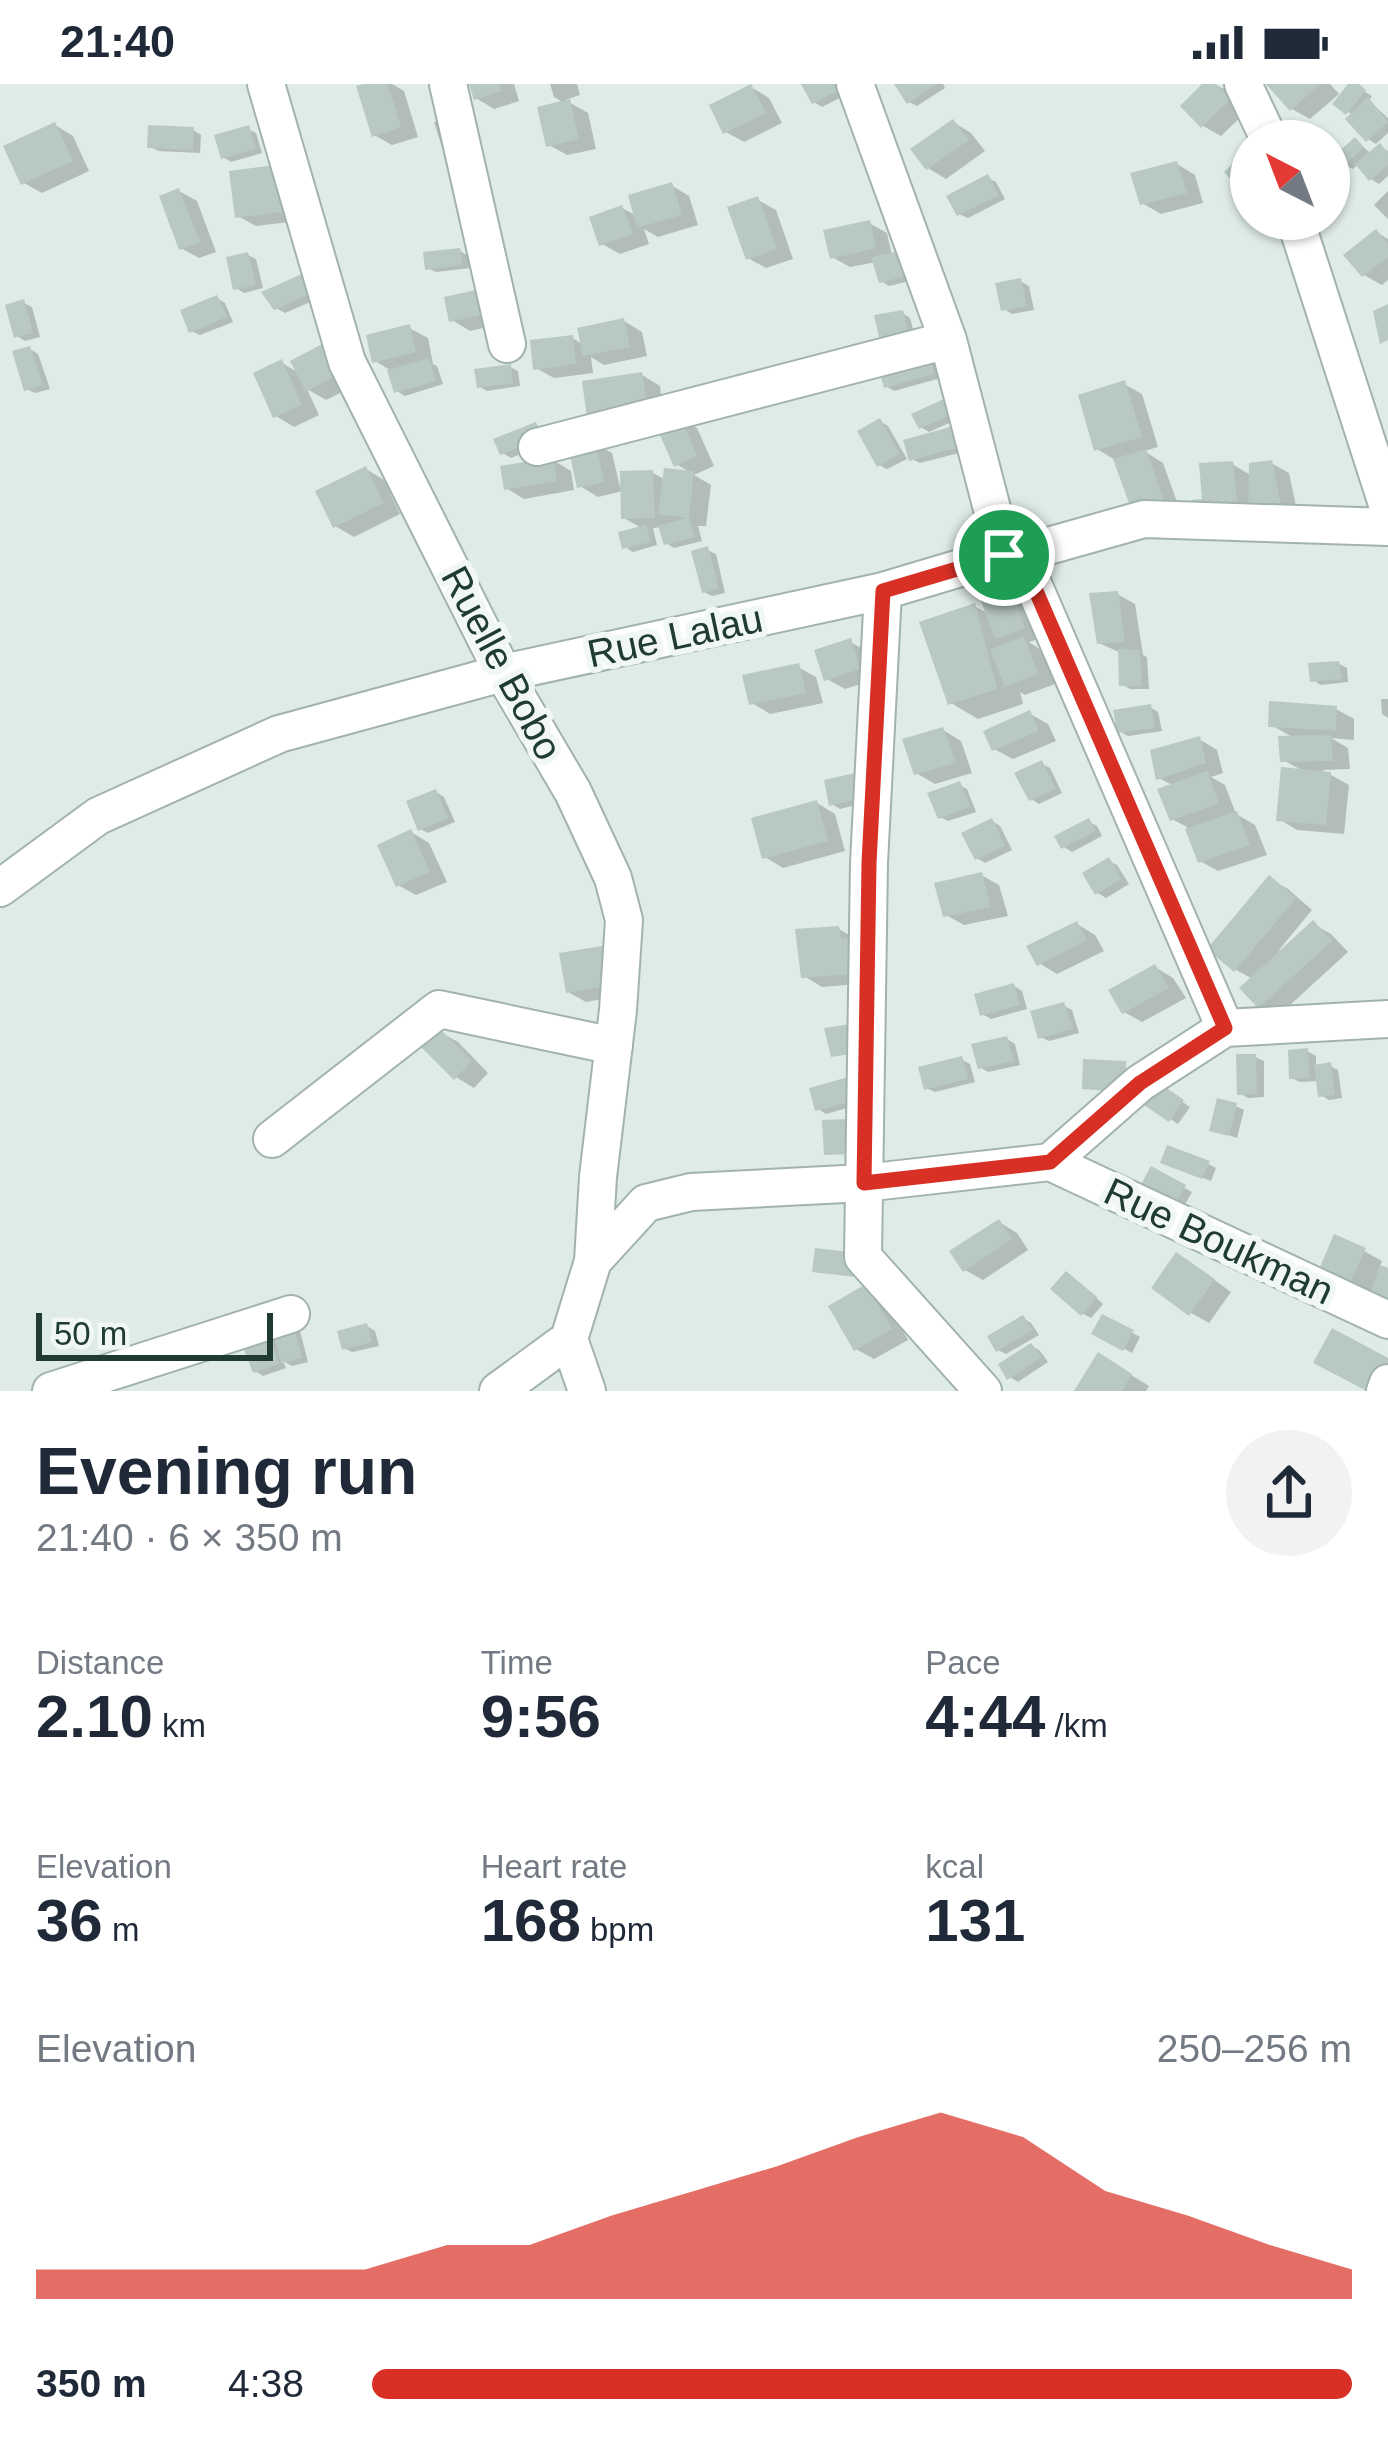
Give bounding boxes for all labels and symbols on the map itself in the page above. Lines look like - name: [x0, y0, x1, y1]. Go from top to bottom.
- north arrow: [1230, 120, 1350, 240]
- pin: [953, 504, 1055, 606]
- street label: Ruelle Bobo: [433, 559, 571, 767]
- street label: Rue Lalau: [584, 596, 766, 676]
- street label: Rue Boukman: [1098, 1169, 1340, 1313]
- scale bar: [36, 1307, 273, 1360]

